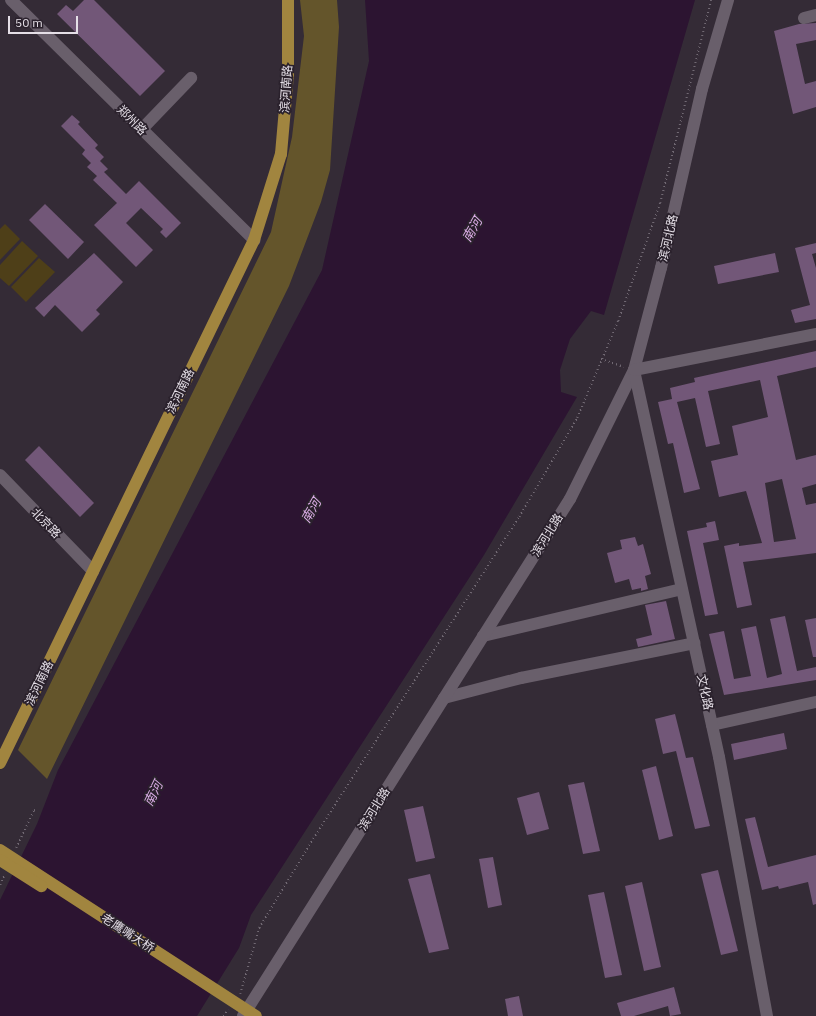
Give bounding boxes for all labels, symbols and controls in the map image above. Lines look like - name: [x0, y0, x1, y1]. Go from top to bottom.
- scale bar: [10, 8, 80, 34]
- text: 50 m: [15, 15, 43, 30]
- street label: 滨河南路: [277, 65, 295, 113]
- street label: 郑州路: [114, 102, 150, 138]
- street label: 滨河北路: [656, 213, 680, 263]
- water label: 南河: [460, 215, 486, 245]
- street label: 滨河南路: [163, 366, 197, 416]
- water label: 南河: [299, 496, 325, 526]
- street label: 北京路: [28, 505, 64, 541]
- street label: 滨河北路: [528, 511, 566, 559]
- street label: 滨河南路: [22, 658, 56, 708]
- street label: 文化路: [694, 673, 716, 711]
- water label: 南河: [141, 779, 167, 809]
- street label: 滨河北路: [355, 785, 393, 833]
- street label: 老鹰嘴大桥: [99, 911, 157, 955]

